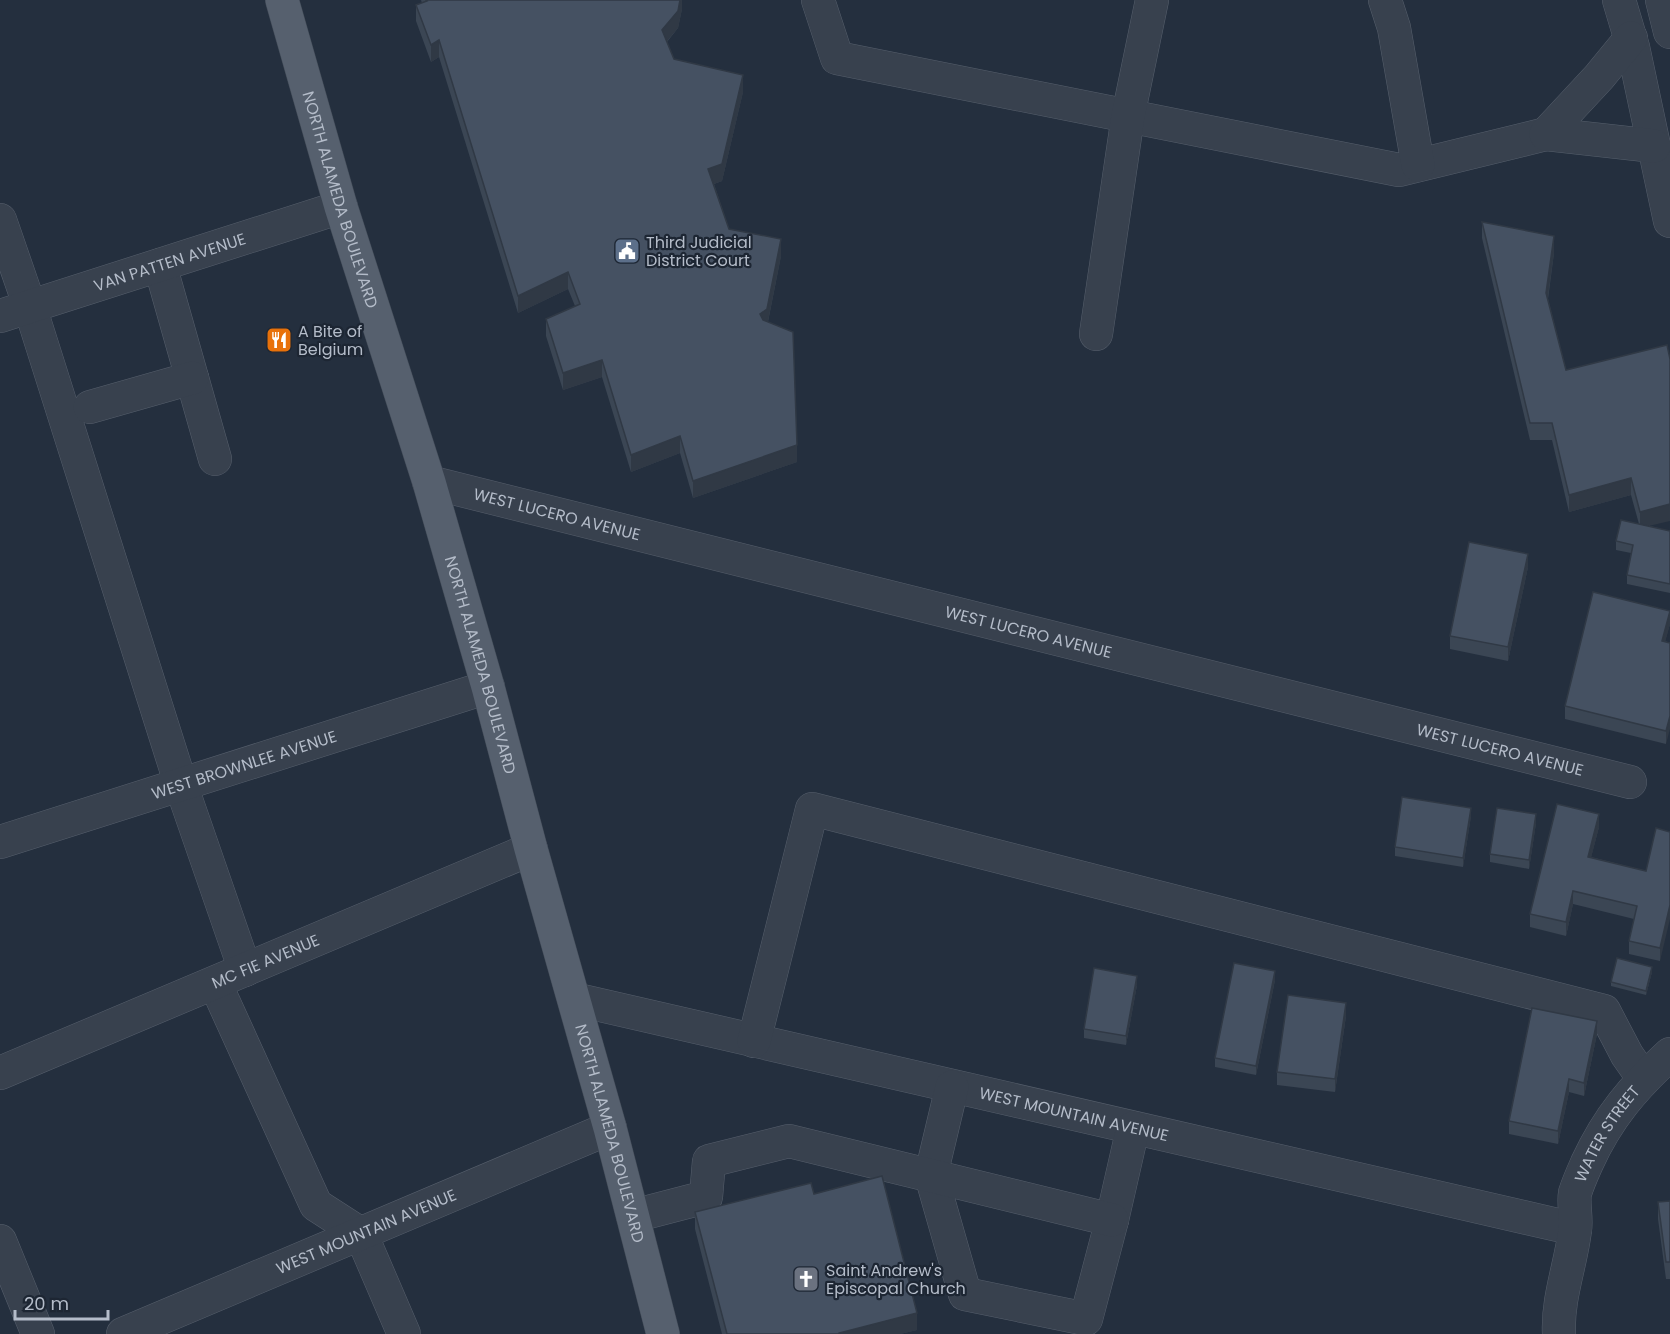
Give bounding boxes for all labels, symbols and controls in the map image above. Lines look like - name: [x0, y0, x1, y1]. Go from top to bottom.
- street label: NORTH ALAMEDA BOULEVARD: [297, 89, 384, 311]
- street label: VAN PATTEN AVENUE: [91, 227, 249, 297]
- place label: Third Judicial District Court: [646, 231, 752, 272]
- public building icon: Third Judicial District Court: [612, 236, 642, 266]
- place label: A Bite of Belgium: [298, 320, 363, 361]
- restaurant icon: A Bite of Belgium: [264, 325, 294, 355]
- street label: WEST LUCERO AVENUE: [471, 483, 643, 546]
- street label: NORTH ALAMEDA BOULEVARD: [439, 553, 522, 777]
- street label: WEST LUCERO AVENUE: [943, 600, 1114, 664]
- street label: WEST LUCERO AVENUE: [1414, 718, 1586, 782]
- street label: WEST BROWNLEE AVENUE: [149, 725, 340, 805]
- street label: MC FIE AVENUE: [208, 929, 323, 994]
- street label: NORTH ALAMEDA BOULEVARD: [569, 1021, 650, 1245]
- street label: WATER STREET: [1569, 1080, 1645, 1186]
- street label: WEST MOUNTAIN AVENUE: [977, 1081, 1171, 1147]
- street label: WEST MOUNTAIN AVENUE: [273, 1183, 460, 1280]
- place label: Saint Andrew's Episcopal Church: [826, 1259, 966, 1300]
- church icon: Saint Andrew's Episcopal Church: [791, 1264, 821, 1294]
- scale bar: [15, 1283, 108, 1321]
- text: 20 m: [24, 1291, 69, 1316]

